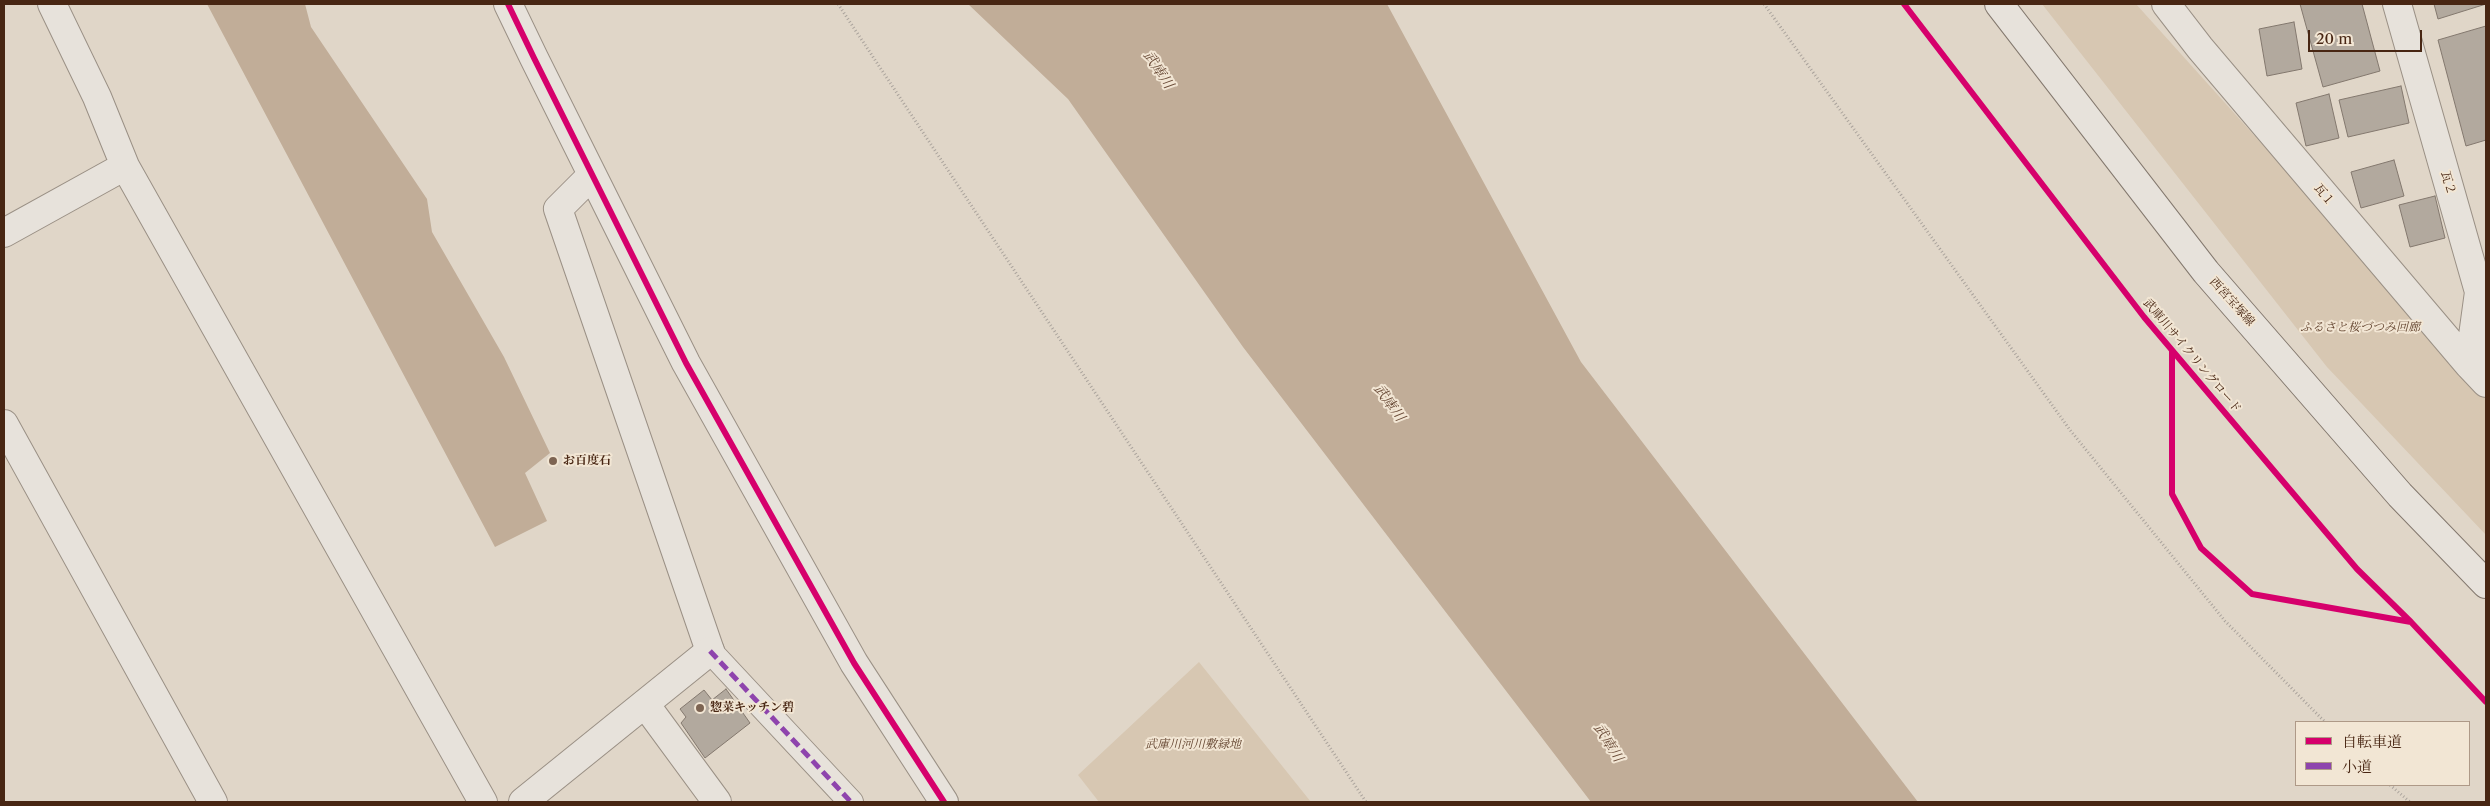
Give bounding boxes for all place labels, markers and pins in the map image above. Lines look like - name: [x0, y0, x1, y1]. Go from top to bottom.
- place label: お百度石: [563, 454, 611, 468]
- marker: お百度石: [547, 455, 559, 467]
- place label: 惣菜キッチン碧: [710, 701, 794, 715]
- marker: 惣菜キッチン碧: [694, 702, 706, 714]

